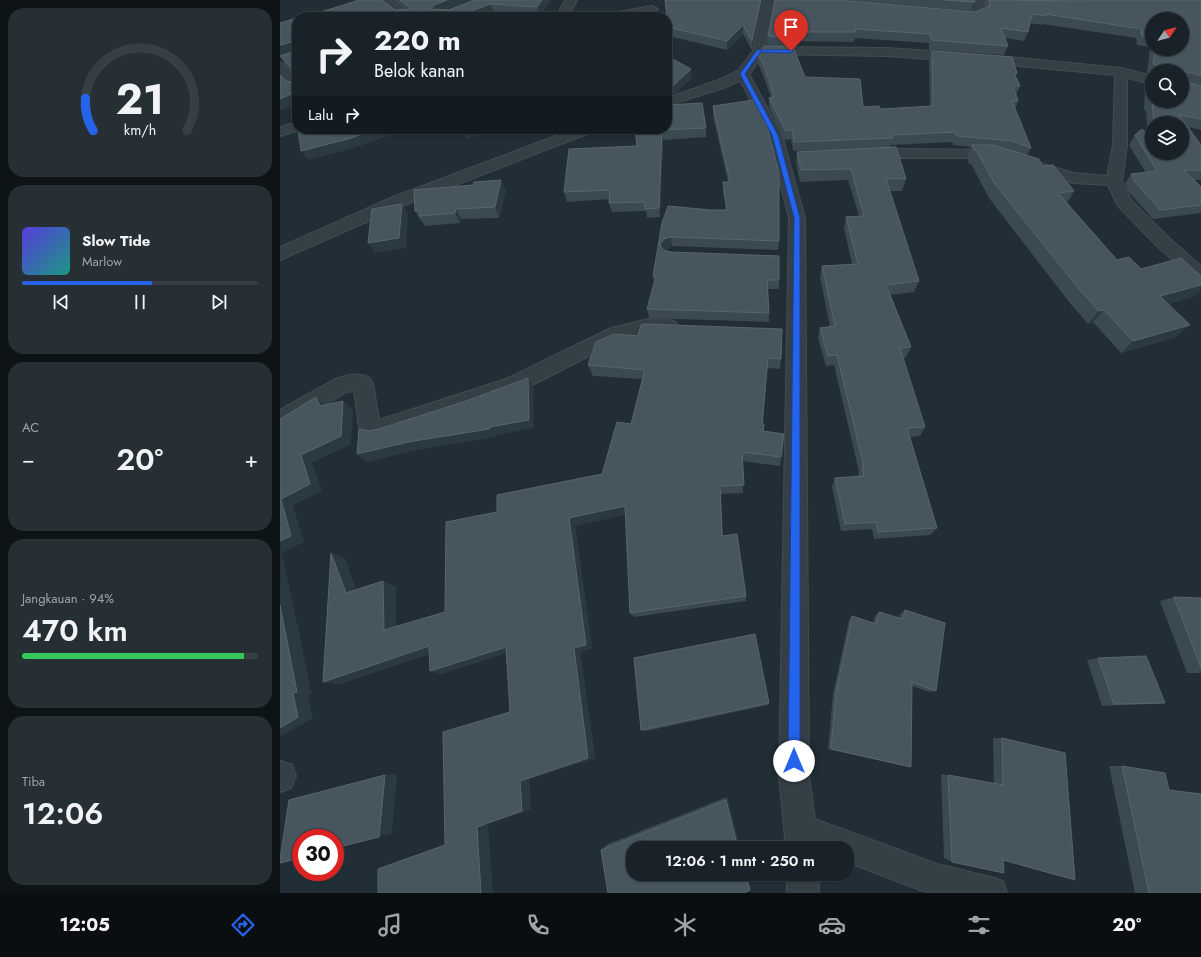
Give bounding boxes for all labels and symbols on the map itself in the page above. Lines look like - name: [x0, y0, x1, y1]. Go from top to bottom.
- pin: [774, 10, 808, 51]
- north arrow: [1145, 12, 1189, 56]
- position arrow: [773, 740, 815, 782]
- speed limit sign: 30: [292, 829, 344, 881]

